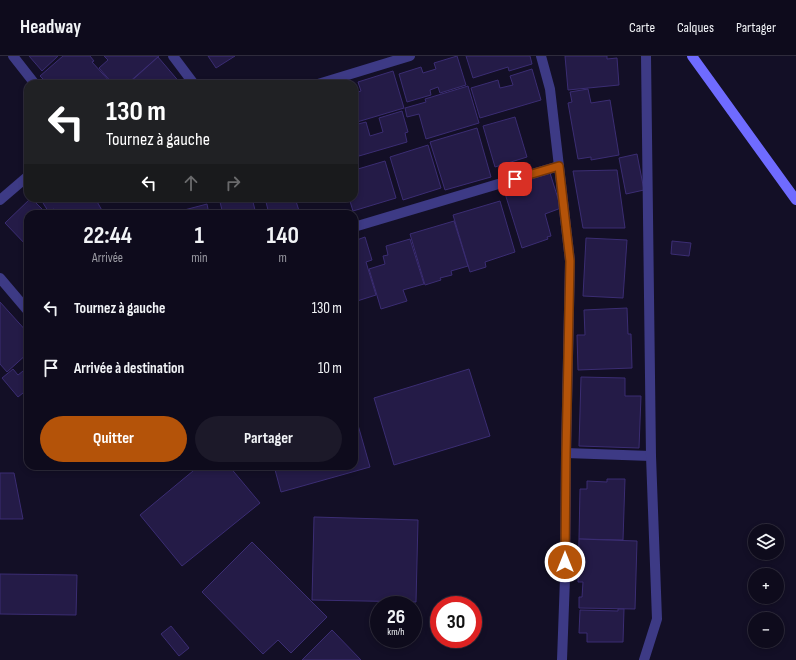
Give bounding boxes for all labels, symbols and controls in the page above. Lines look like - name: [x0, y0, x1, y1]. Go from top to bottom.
- text: Headway: [20, 16, 81, 39]
- text: Carte: [629, 19, 655, 36]
- text: Calques: [677, 19, 714, 36]
- text: Partager: [736, 19, 776, 36]
- text: 130 m: [106, 95, 166, 128]
- icon: left: [40, 96, 92, 148]
- text: Tournez à gauche: [106, 129, 210, 150]
- pin: [498, 162, 532, 196]
- icon: arrive: [504, 168, 526, 190]
- icon: left: [138, 172, 160, 194]
- icon: ahead: [180, 172, 202, 194]
- icon: right: [222, 172, 244, 194]
- text: 22:44: [83, 221, 132, 250]
- text: 1: [195, 221, 204, 250]
- text: 140: [267, 221, 299, 250]
- text: Arrivée: [92, 250, 123, 266]
- text: min: [191, 250, 207, 266]
- text: m: [279, 250, 287, 266]
- icon: left: [40, 297, 62, 319]
- text: Tournez à gauche: [74, 299, 165, 318]
- text: 130 m: [312, 299, 342, 318]
- icon: arrive: [40, 357, 62, 379]
- text: Arrivée à destination: [74, 359, 184, 378]
- text: 10 m: [318, 359, 342, 378]
- button: Quitter: [40, 416, 187, 462]
- button: Partager: [195, 416, 342, 462]
- map controls: [748, 524, 784, 648]
- button: layers: [748, 524, 784, 560]
- position arrow: [544, 541, 586, 583]
- button: +: [748, 568, 784, 604]
- speed limit sign: 30: [430, 596, 482, 648]
- text: 26: [387, 605, 405, 629]
- button: −: [748, 612, 784, 648]
- text: km/h: [387, 626, 405, 638]

